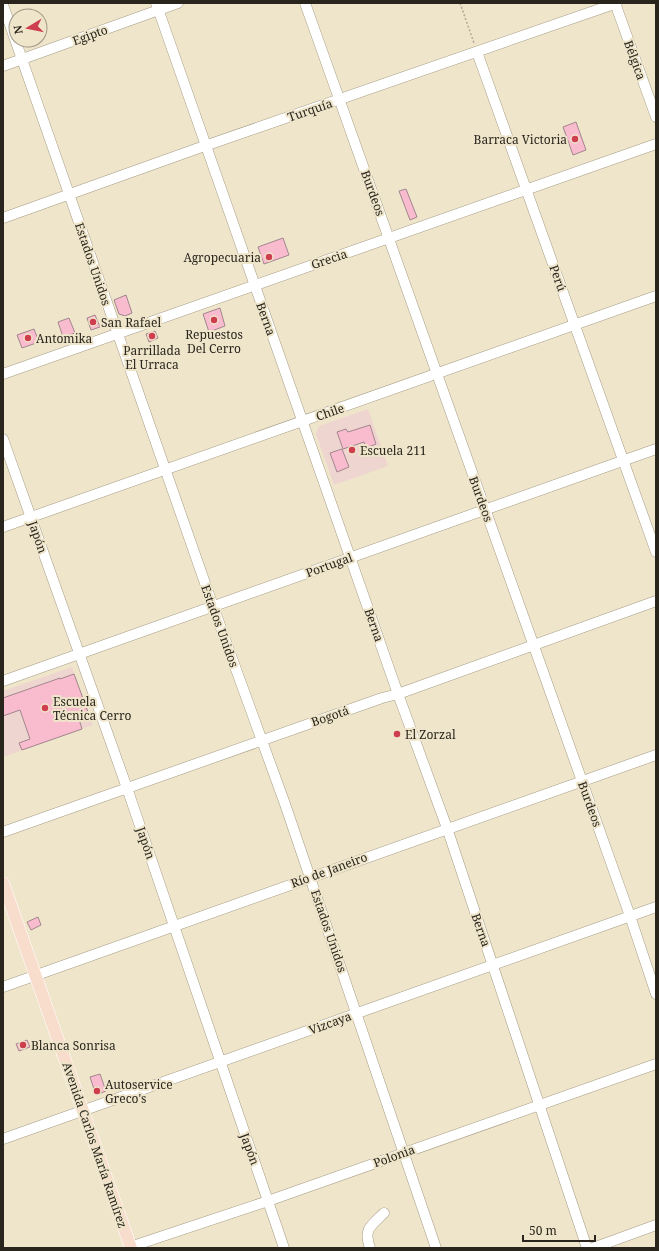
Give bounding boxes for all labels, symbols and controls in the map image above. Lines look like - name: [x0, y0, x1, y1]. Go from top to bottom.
- north arrow: [8, 8, 48, 48]
- street label: Egipto: [70, 21, 110, 49]
- text: N: [9, 24, 26, 35]
- street label: Bélgica: [620, 38, 650, 82]
- street label: Turquía: [285, 94, 335, 126]
- place label: Barraca Victoria: [474, 131, 567, 148]
- marker: Barraca Victoria: [570, 134, 580, 144]
- street label: Burdeos: [357, 168, 389, 218]
- street label: Estados Unidos: [71, 220, 115, 308]
- street label: Grecia: [309, 245, 350, 273]
- place label: Agropecuaria: [183, 249, 261, 266]
- marker: Agropecuaria: [264, 252, 274, 262]
- street label: Perú: [546, 262, 571, 294]
- street label: Berna: [252, 300, 280, 338]
- place label: San Rafael: [101, 314, 161, 331]
- marker: Repuestos Del Cerro: [209, 315, 219, 325]
- marker: San Rafael: [88, 317, 98, 327]
- place label: Repuestos Del Cerro: [185, 326, 243, 357]
- place label: Antomika: [36, 330, 93, 347]
- marker: Parrillada El Urraca: [147, 331, 157, 341]
- marker: Antomika: [23, 333, 33, 343]
- place label: Parrillada El Urraca: [123, 342, 181, 373]
- street label: Chile: [314, 399, 346, 425]
- place label: Escuela 211: [360, 442, 427, 459]
- marker: Escuela 211: [347, 445, 357, 455]
- street label: Burdeos: [465, 474, 497, 524]
- street label: Japón: [24, 518, 52, 556]
- street label: Portugal: [303, 549, 355, 581]
- street label: Estados Unidos: [197, 582, 243, 670]
- street label: Berna: [360, 606, 388, 644]
- place label: Escuela Técnica Cerro: [53, 693, 132, 724]
- street label: Bogotá: [309, 702, 351, 730]
- marker: Escuela Técnica Cerro: [40, 703, 50, 713]
- place label: El Zorzal: [405, 726, 456, 743]
- marker: El Zorzal: [392, 729, 402, 739]
- street label: Burdeos: [574, 779, 606, 829]
- street label: Japón: [132, 824, 160, 862]
- street label: Río de Janeiro: [288, 848, 370, 892]
- street label: Estados Unidos: [307, 887, 351, 975]
- street label: Berna: [467, 911, 495, 949]
- street label: Vizcaya: [306, 1007, 354, 1039]
- place label: Blanca Sonrisa: [31, 1037, 116, 1054]
- marker: Blanca Sonrisa: [18, 1040, 28, 1050]
- street label: Avenida Carlos María Ramírez: [59, 1060, 131, 1230]
- place label: Autoservice Greco's: [105, 1076, 173, 1107]
- marker: Autoservice Greco's: [92, 1086, 102, 1096]
- street label: Japón: [236, 1130, 264, 1168]
- street label: Polonia: [371, 1141, 417, 1171]
- scale bar: [523, 1217, 595, 1243]
- text: 50 m: [529, 1222, 557, 1239]

